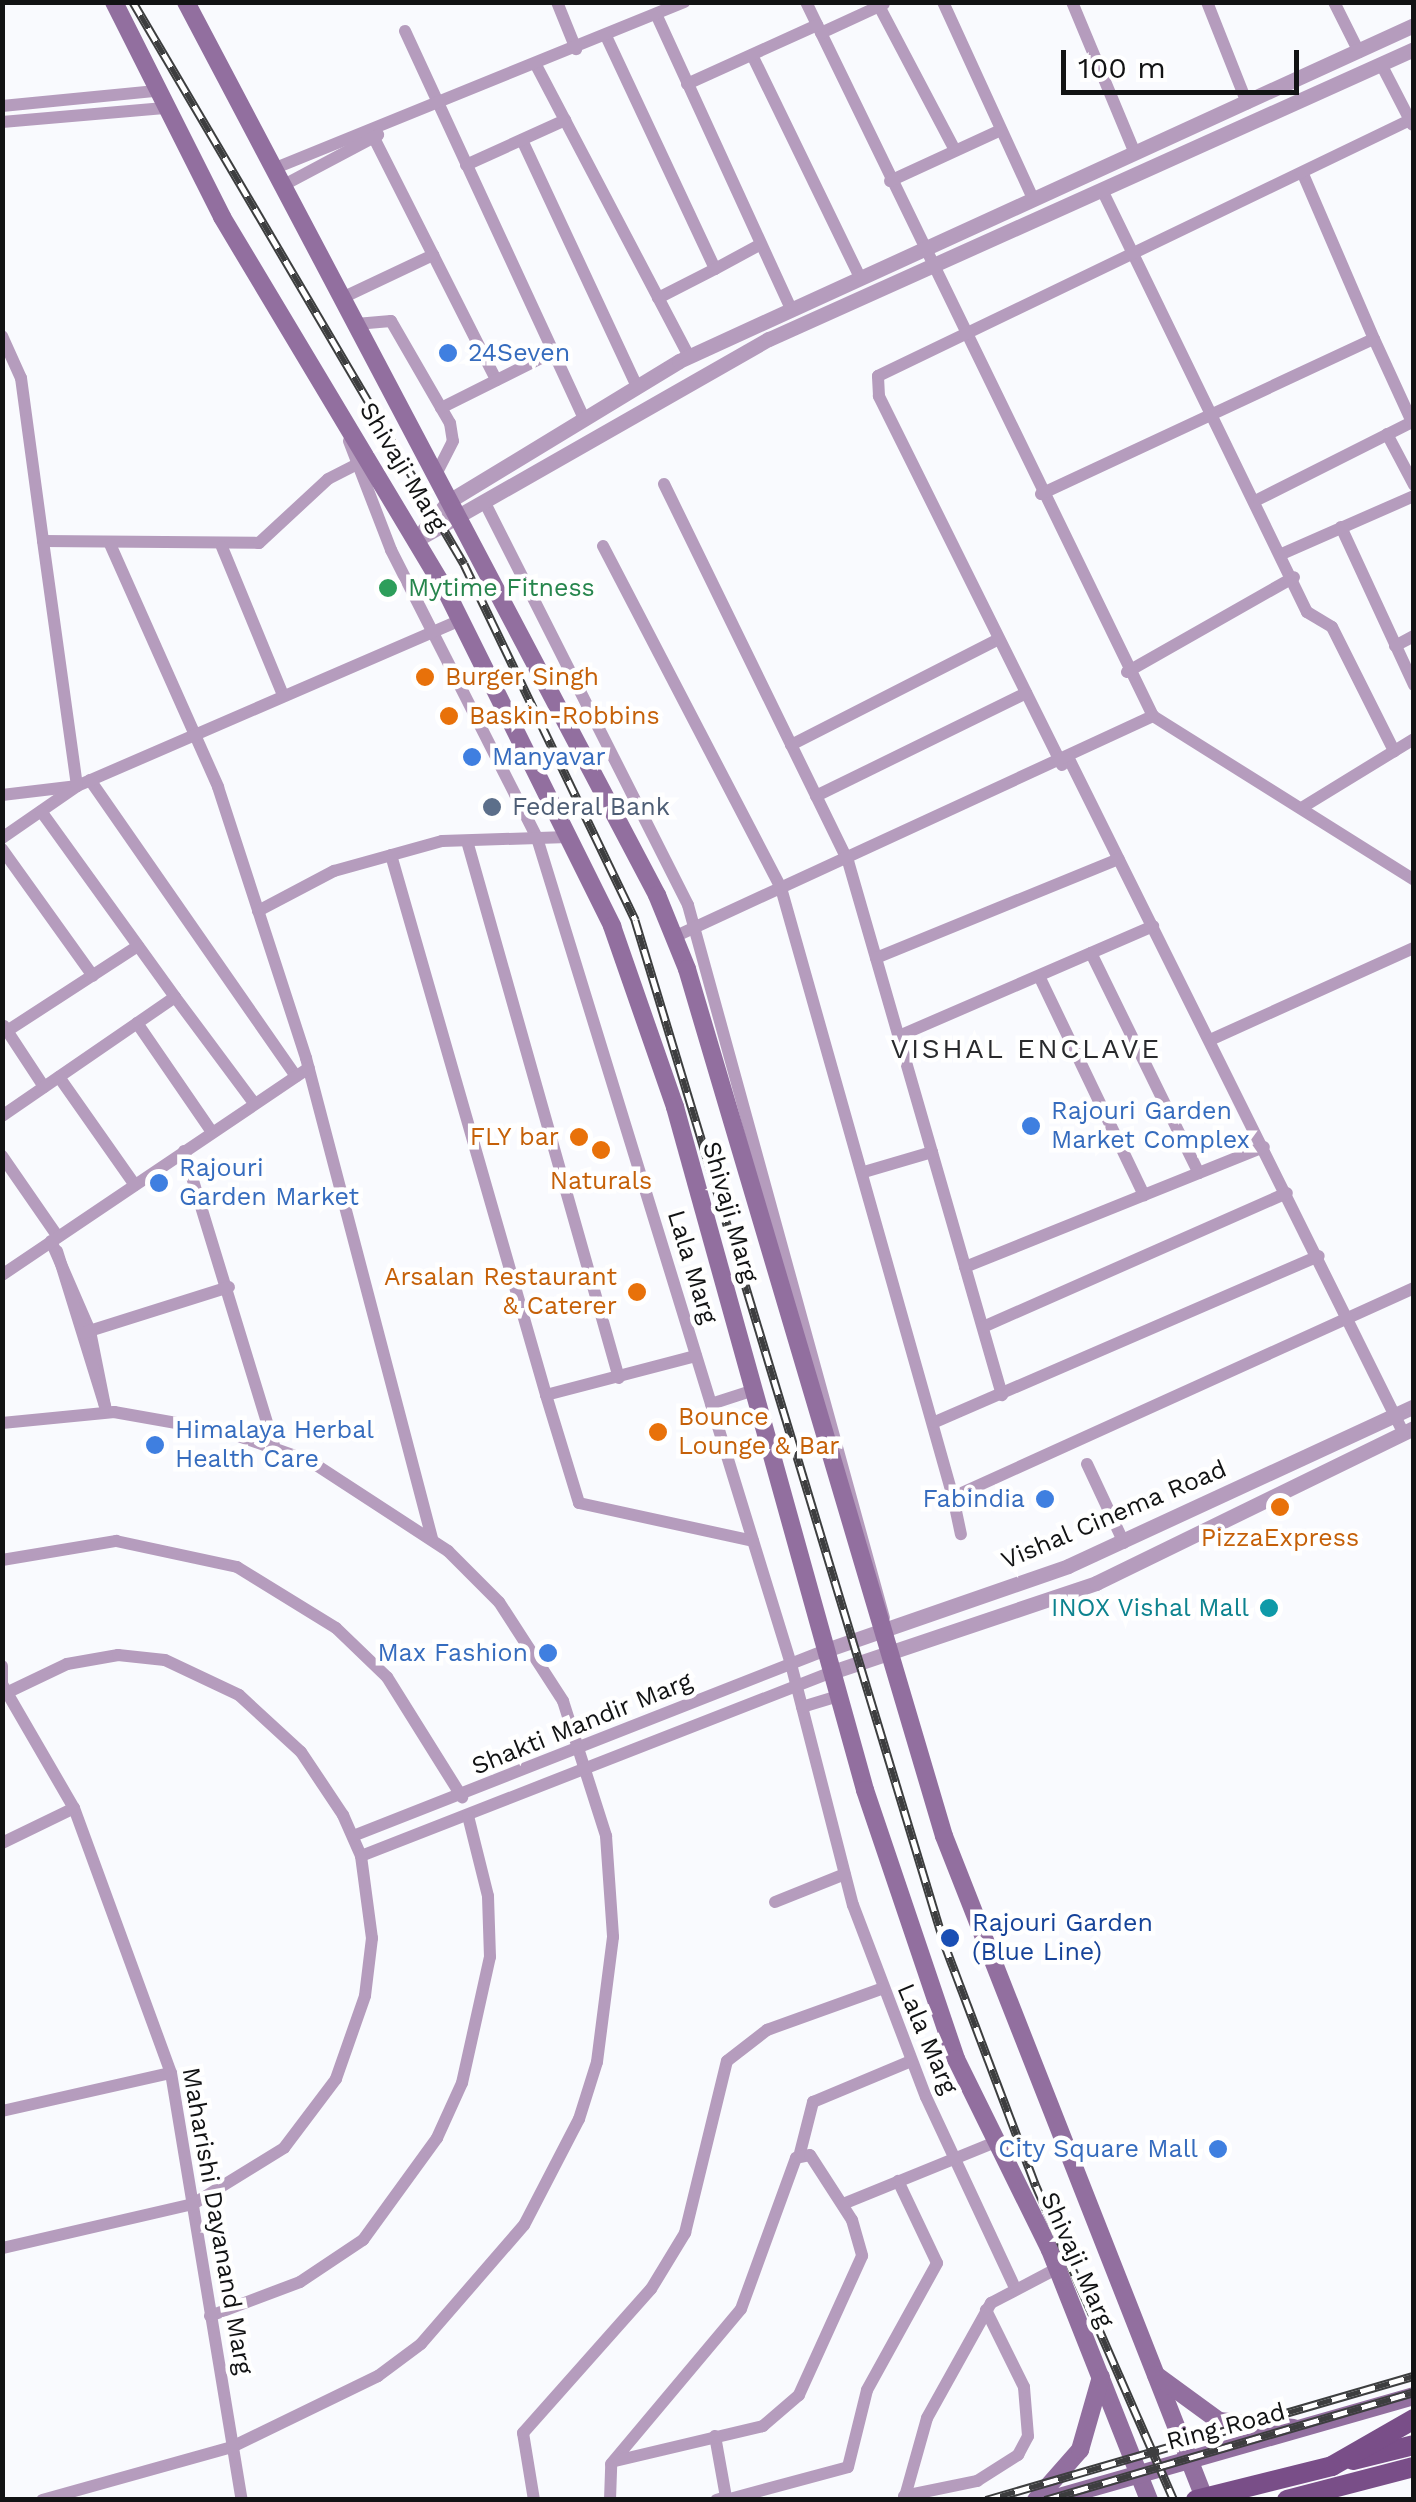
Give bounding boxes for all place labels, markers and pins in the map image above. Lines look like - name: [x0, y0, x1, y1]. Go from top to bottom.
- place label: 24Seven: [468, 338, 570, 368]
- marker: 24Seven: [437, 342, 459, 364]
- place label: Mytime Fitness: [408, 573, 595, 603]
- marker: Mytime Fitness: [377, 577, 399, 599]
- place label: Burger Singh: [445, 662, 600, 692]
- marker: Burger Singh: [414, 666, 436, 688]
- place label: Baskin-Robbins: [469, 701, 660, 731]
- marker: Baskin-Robbins: [438, 705, 460, 727]
- place label: Manyavar: [492, 742, 606, 772]
- marker: Manyavar: [461, 746, 483, 768]
- place label: Federal Bank: [512, 792, 671, 822]
- marker: Federal Bank: [481, 796, 503, 818]
- place label: Rajouri Garden Market Complex: [1051, 1097, 1250, 1156]
- marker: Rajouri Garden Market Complex: [1020, 1115, 1042, 1137]
- place label: FLY bar: [469, 1122, 559, 1152]
- marker: FLY bar: [568, 1126, 590, 1148]
- marker: Naturals: [590, 1139, 612, 1161]
- place label: Rajouri Garden Market: [179, 1154, 359, 1213]
- place label: Naturals: [550, 1166, 652, 1196]
- marker: Rajouri Garden Market: [148, 1172, 170, 1194]
- place label: Arsalan Restaurant & Caterer: [384, 1263, 617, 1322]
- marker: Arsalan Restaurant & Caterer: [626, 1281, 648, 1303]
- place label: Bounce Lounge & Bar: [678, 1403, 839, 1462]
- place label: Himalaya Herbal Health Care: [175, 1416, 375, 1475]
- marker: Bounce Lounge & Bar: [647, 1421, 669, 1443]
- marker: Himalaya Herbal Health Care: [144, 1434, 166, 1456]
- place label: Fabindia: [923, 1484, 1025, 1514]
- marker: Fabindia: [1034, 1488, 1056, 1510]
- marker: PizzaExpress: [1269, 1496, 1291, 1518]
- place label: PizzaExpress: [1201, 1523, 1359, 1553]
- place label: INOX Vishal Mall: [1049, 1593, 1249, 1623]
- marker: INOX Vishal Mall: [1258, 1597, 1280, 1619]
- place label: Max Fashion: [377, 1638, 528, 1668]
- marker: Max Fashion: [537, 1642, 559, 1664]
- place label: Rajouri Garden (Blue Line): [972, 1909, 1153, 1968]
- marker: Rajouri Garden (Blue Line): [937, 1925, 963, 1951]
- place label: City Square Mall: [998, 2134, 1198, 2164]
- marker: City Square Mall: [1207, 2138, 1229, 2160]

